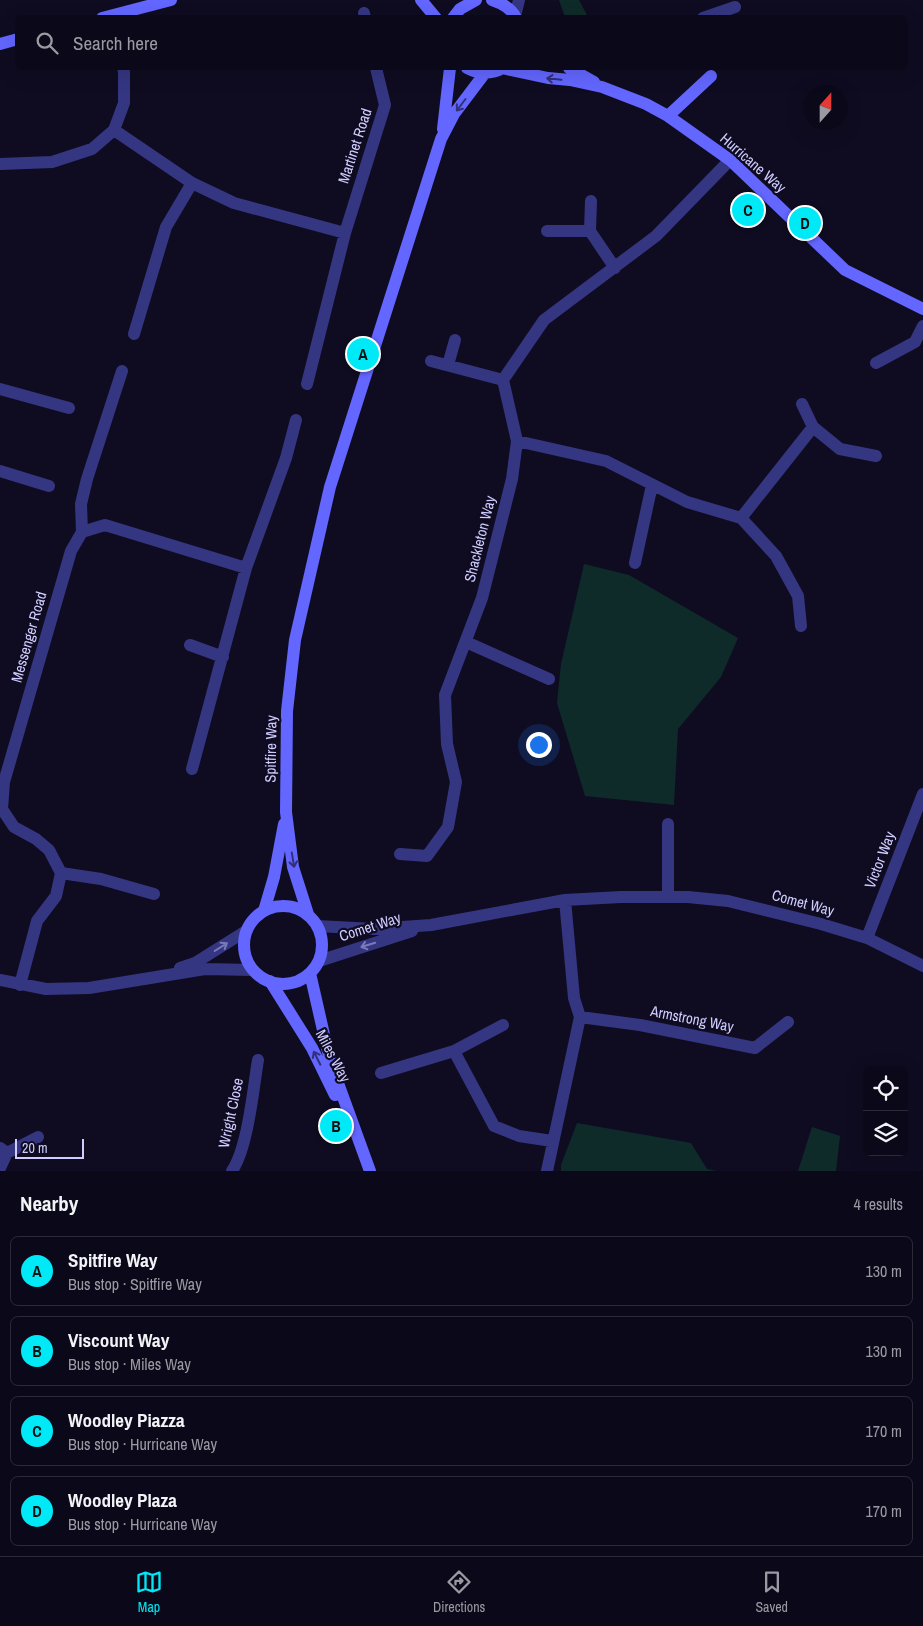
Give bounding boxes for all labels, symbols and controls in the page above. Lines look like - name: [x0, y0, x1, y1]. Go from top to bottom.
- search box: [15, 15, 908, 70]
- icon: search: [33, 29, 61, 57]
- text: Search here: [73, 30, 158, 56]
- one-way arrow: [547, 74, 563, 84]
- north arrow: [803, 85, 848, 130]
- one-way arrow: [456, 98, 466, 112]
- street label: Martinet Road: [332, 106, 377, 186]
- street label: Hurricane Way: [716, 128, 792, 198]
- pin: C: [732, 191, 764, 229]
- pin: D: [789, 204, 821, 242]
- pin: A: [347, 335, 379, 373]
- street label: Shackleton Way: [459, 493, 501, 584]
- street label: Messenger Road: [6, 589, 52, 685]
- street label: Spitfire Way: [259, 714, 282, 783]
- your location: [526, 732, 552, 758]
- street label: Victor Way: [859, 827, 900, 891]
- one-way arrow: [288, 851, 298, 867]
- street label: Comet Way: [770, 884, 837, 921]
- street label: Comet Way: [336, 906, 404, 946]
- one-way arrow: [213, 941, 227, 951]
- one-way arrow: [361, 941, 377, 951]
- street label: Armstrong Way: [648, 1000, 736, 1037]
- street label: Miles Way: [311, 1026, 356, 1087]
- one-way arrow: [312, 1051, 321, 1066]
- map controls: [863, 1066, 908, 1156]
- button: locate: [863, 1066, 908, 1111]
- street label: Wright Close: [213, 1076, 248, 1150]
- pin: B: [320, 1107, 352, 1145]
- button: layers: [863, 1111, 908, 1156]
- scale bar: [15, 1136, 84, 1159]
- text: 20 m: [22, 1139, 48, 1157]
- text: Nearby: [20, 1189, 78, 1218]
- text: 4 results: [853, 1193, 903, 1215]
- text: Spitfire Way: [68, 1247, 157, 1273]
- text: A: [32, 1260, 42, 1282]
- text: 130 m: [866, 1260, 902, 1282]
- text: Bus stop · Spitfire Way: [68, 1273, 202, 1295]
- text: Viscount Way: [68, 1327, 169, 1353]
- text: B: [32, 1340, 42, 1362]
- text: 130 m: [866, 1340, 902, 1362]
- text: Bus stop · Miles Way: [68, 1353, 191, 1375]
- text: Woodley Piazza: [68, 1407, 185, 1433]
- text: C: [32, 1420, 42, 1442]
- text: 170 m: [866, 1420, 902, 1442]
- text: Bus stop · Hurricane Way: [68, 1433, 217, 1455]
- text: Woodley Plaza: [68, 1487, 177, 1513]
- text: D: [32, 1500, 42, 1522]
- text: 170 m: [866, 1500, 902, 1522]
- text: Bus stop · Hurricane Way: [68, 1513, 217, 1535]
- tab: Map: [135, 1568, 163, 1616]
- tab: Directions: [433, 1568, 485, 1616]
- tab: Saved: [755, 1568, 788, 1616]

